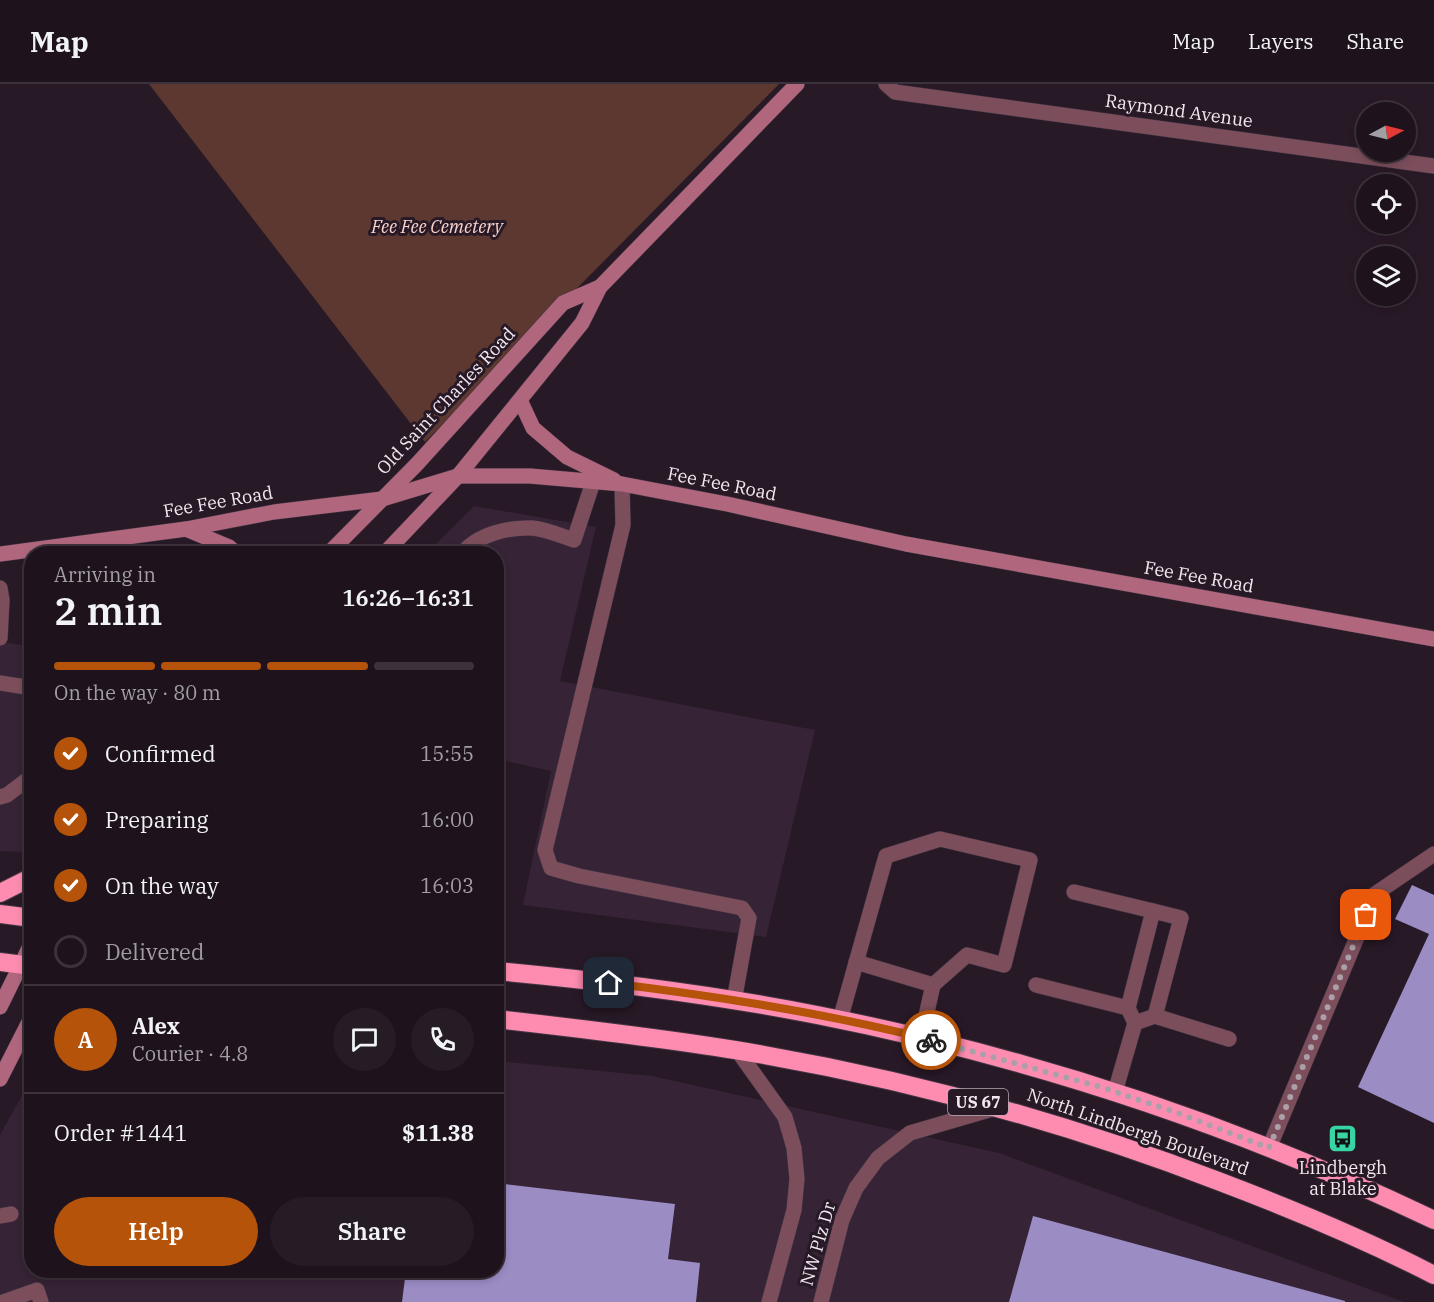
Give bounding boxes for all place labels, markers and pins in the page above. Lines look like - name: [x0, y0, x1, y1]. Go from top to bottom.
- pin: [1340, 889, 1391, 940]
- pin: [583, 957, 634, 1008]
- bus stop icon: Lindbergh at Blake: [1327, 1123, 1359, 1155]
- place label: Lindbergh at Blake: [1299, 1156, 1387, 1200]

